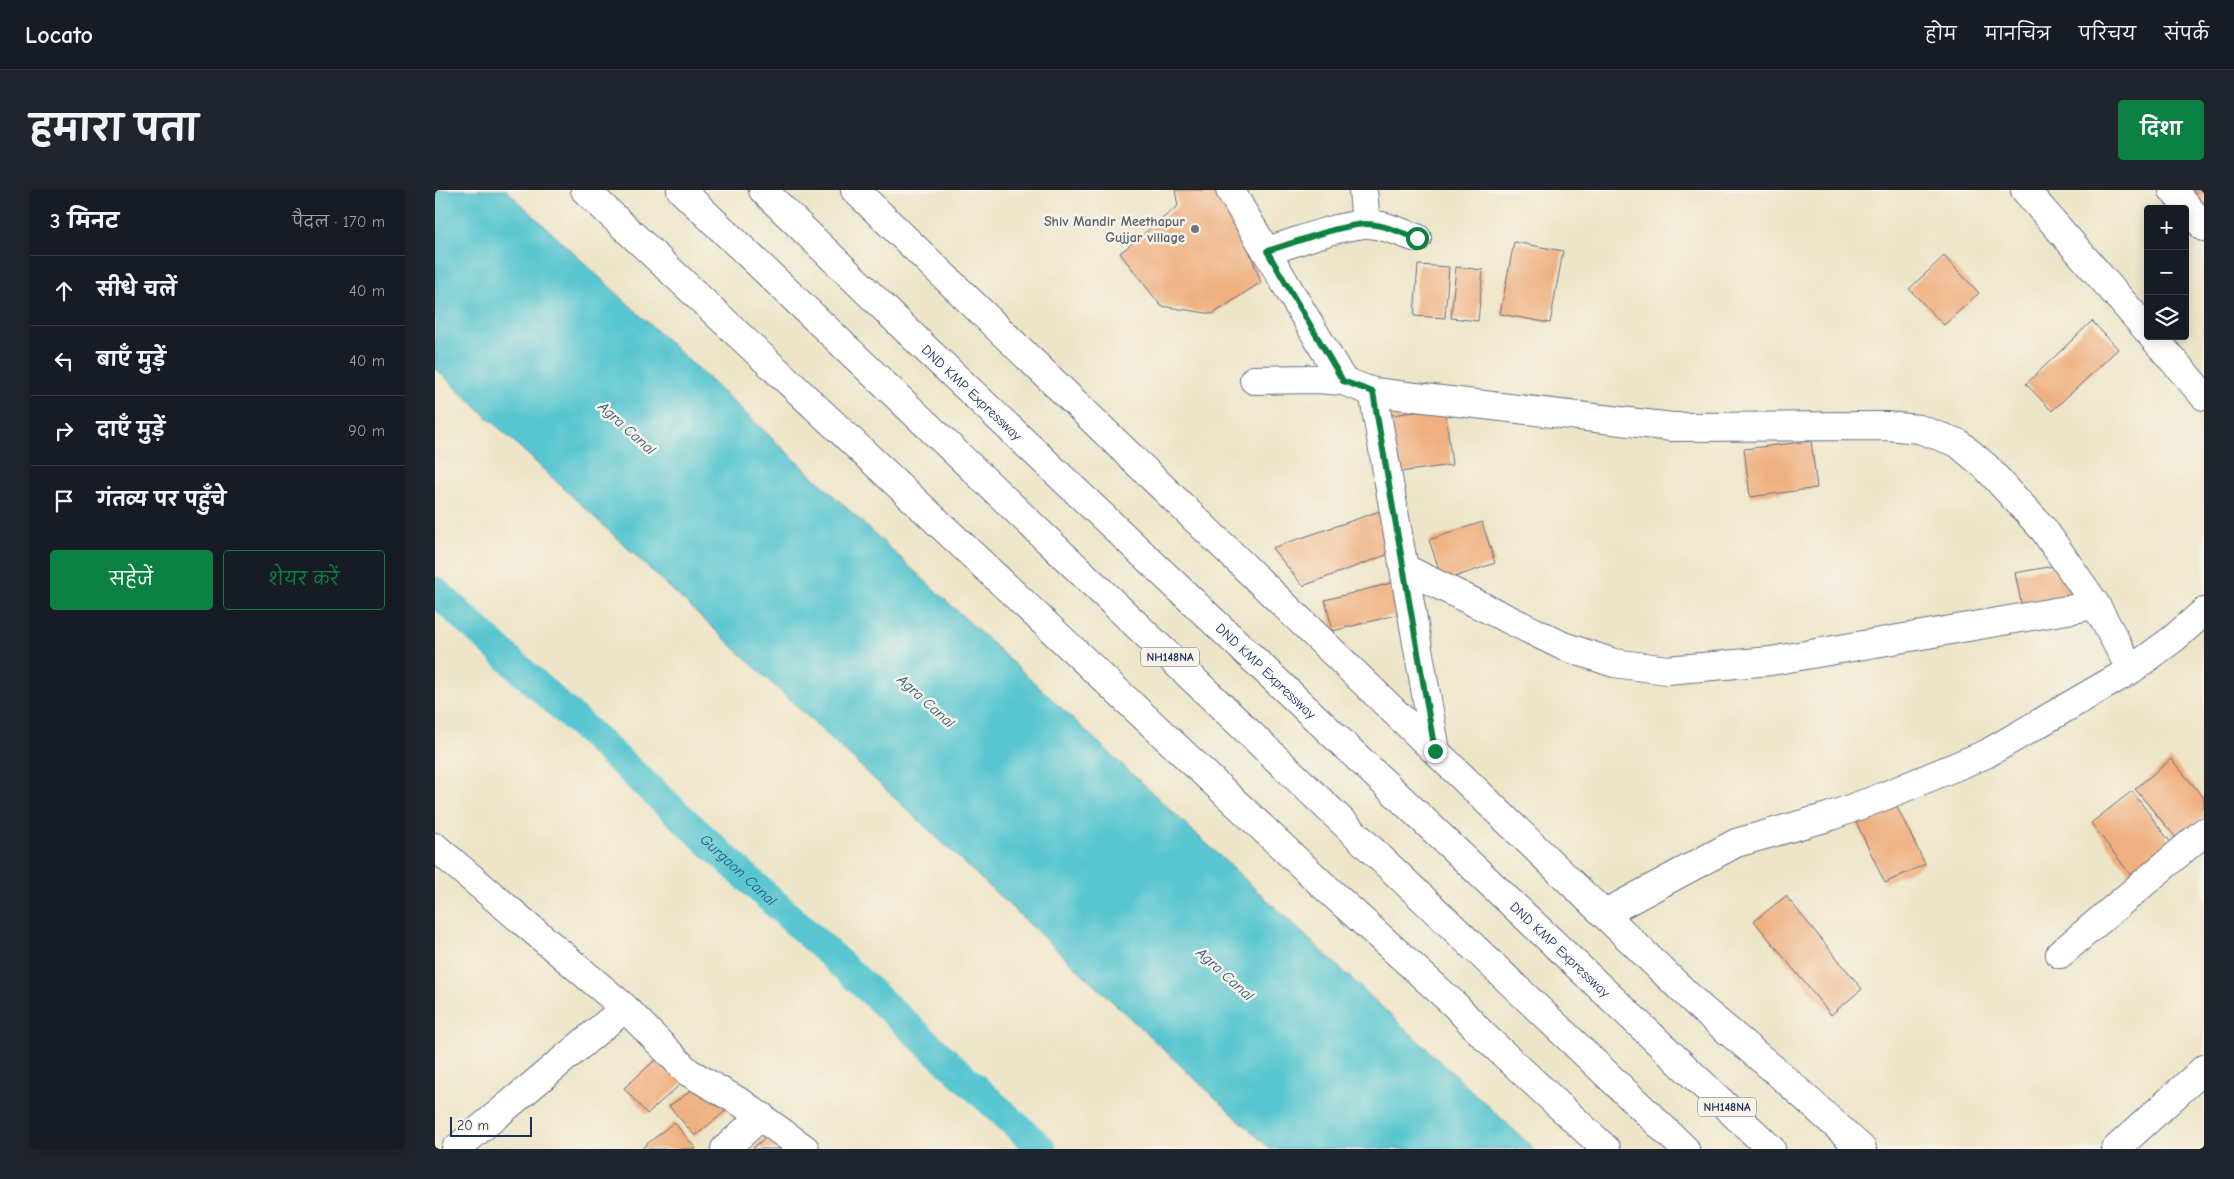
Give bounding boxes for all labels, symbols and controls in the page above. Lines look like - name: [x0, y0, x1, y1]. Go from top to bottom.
- text: Locato: [25, 21, 93, 49]
- text: होम: [1925, 24, 1957, 45]
- text: मानचित्र: [1985, 24, 2051, 45]
- text: परिचय: [2079, 24, 2136, 45]
- text: संपर्क: [2164, 24, 2209, 45]
- button: दिशा: [2118, 100, 2204, 160]
- text: हमारा पता: [30, 108, 198, 149]
- map controls: [2144, 205, 2189, 340]
- button: +: [2144, 205, 2189, 250]
- text: 3 मिनट: [50, 209, 119, 233]
- text: पैदल · 170 m: [292, 213, 385, 231]
- place label: Shiv Mandir Meethapur Gujjar village: [1044, 213, 1185, 246]
- marker: Shiv Mandir Meethapur Gujjar village: [1189, 223, 1201, 235]
- route start: [1406, 227, 1429, 250]
- button: −: [2144, 250, 2189, 295]
- icon: ahead: [50, 277, 78, 305]
- text: सीधे चलें: [97, 279, 177, 301]
- text: 40 m: [349, 282, 385, 300]
- button: layers: [2144, 295, 2189, 340]
- street label: DND KMP Expressway: [918, 341, 1026, 444]
- icon: left: [50, 347, 78, 375]
- text: बाएँ मुड़ें: [97, 349, 166, 371]
- text: 40 m: [349, 352, 385, 370]
- water label: Agra Canal: [594, 397, 660, 459]
- icon: right: [50, 417, 78, 445]
- text: दाएँ मुड़ें: [97, 419, 165, 441]
- text: 90 m: [348, 422, 385, 440]
- icon: arrive: [50, 487, 78, 515]
- text: गंतव्य पर पहुँचे: [97, 489, 226, 511]
- button: सहेजें: [50, 550, 213, 610]
- button: शेयर करें: [223, 550, 385, 610]
- street label: DND KMP Expressway: [1212, 619, 1320, 723]
- road number: NH148NA: [1141, 648, 1199, 667]
- water label: Agra Canal: [893, 670, 959, 732]
- route end: [1424, 740, 1447, 763]
- water label: Gurgaon Canal: [696, 830, 781, 910]
- street label: DND KMP Expressway: [1506, 898, 1614, 1001]
- water label: Agra Canal: [1192, 943, 1258, 1005]
- road number: NH148NA: [1698, 1098, 1756, 1116]
- scale bar: [450, 1114, 533, 1137]
- text: 20 m: [457, 1117, 489, 1134]

